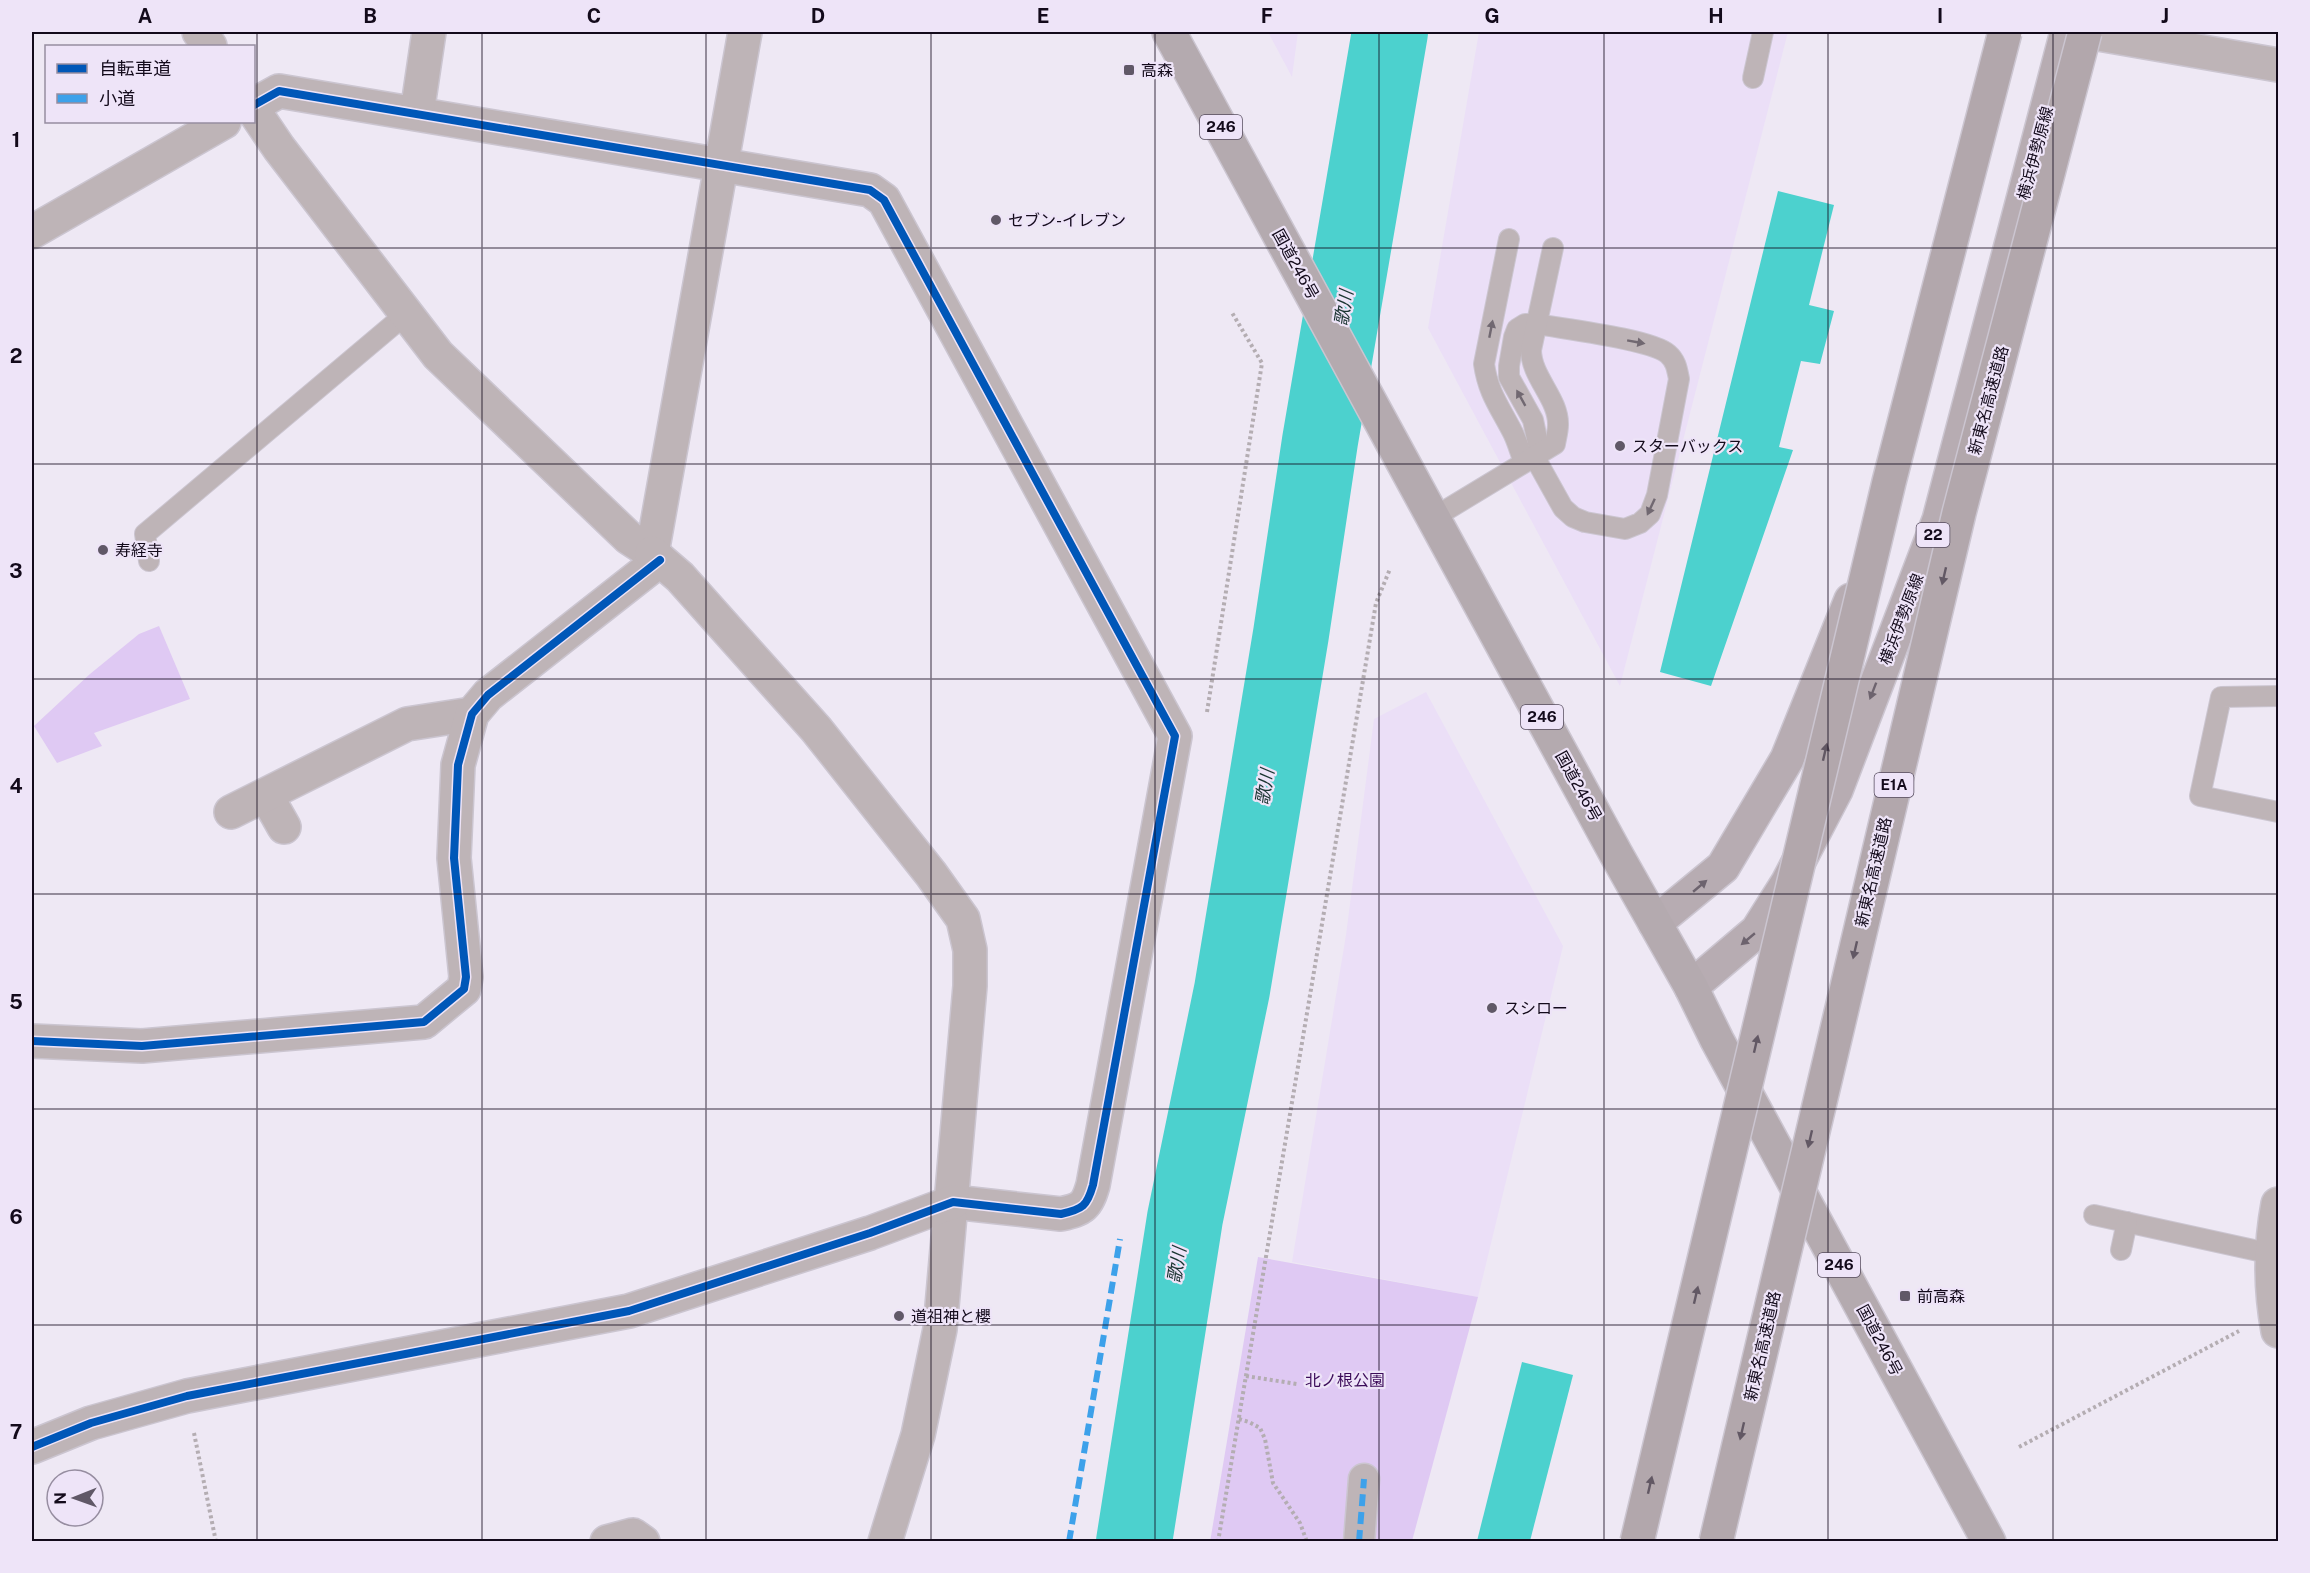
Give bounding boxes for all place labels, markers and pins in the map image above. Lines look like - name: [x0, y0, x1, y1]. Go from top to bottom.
- place label: 高森: [1141, 61, 1173, 80]
- marker: 高森: [1122, 63, 1136, 77]
- place label: セブン-イレブン: [1008, 211, 1126, 230]
- marker: セブン-イレブン: [989, 213, 1003, 227]
- place label: スターバックス: [1632, 437, 1743, 456]
- marker: スターバックス: [1613, 439, 1627, 453]
- place label: 寿経寺: [115, 541, 163, 560]
- marker: 寿経寺: [96, 543, 110, 557]
- place label: スシロー: [1504, 999, 1568, 1018]
- marker: スシロー: [1485, 1001, 1499, 1015]
- place label: 前高森: [1917, 1287, 1965, 1306]
- marker: 前高森: [1898, 1289, 1912, 1303]
- place label: 道祖神と櫻: [911, 1307, 991, 1326]
- marker: 道祖神と櫻: [892, 1309, 906, 1323]

